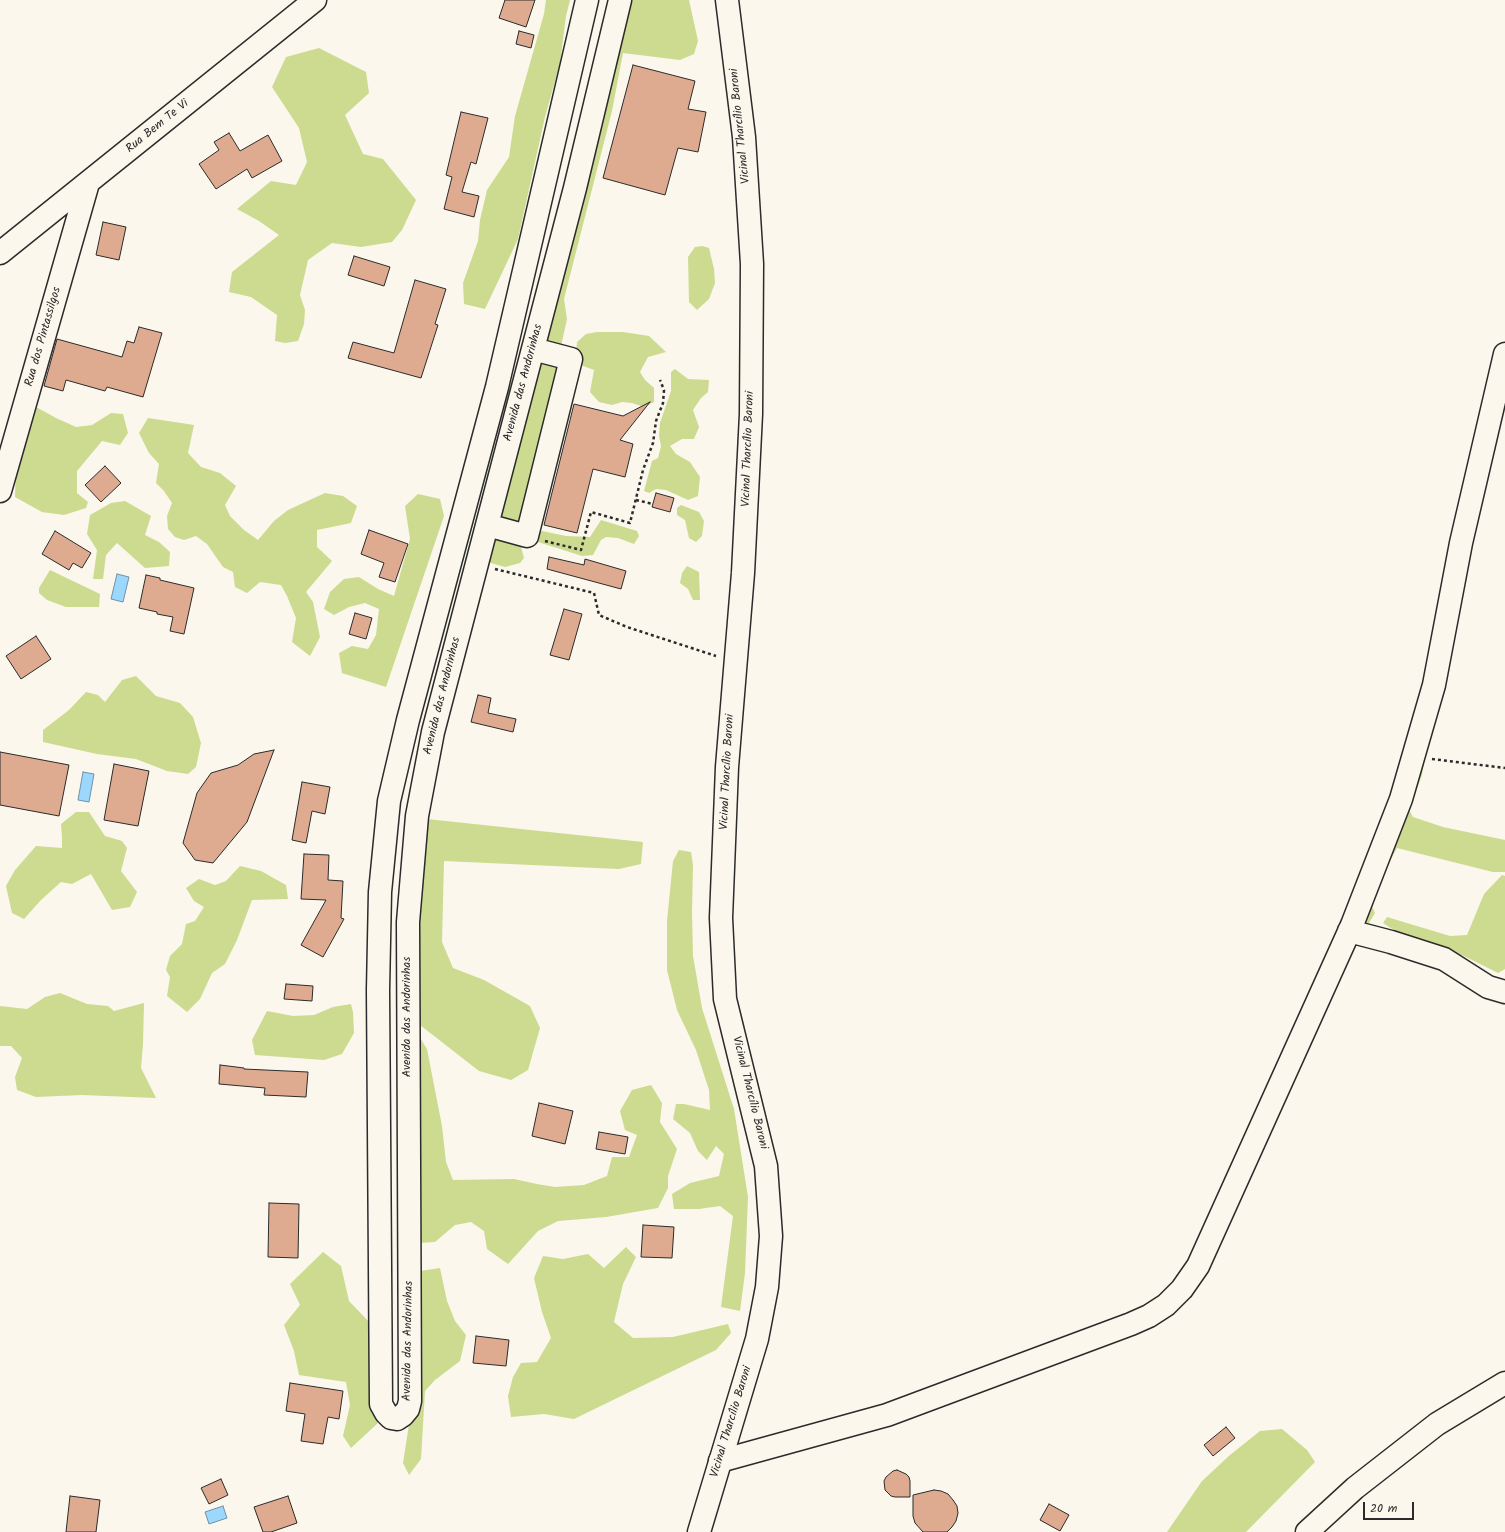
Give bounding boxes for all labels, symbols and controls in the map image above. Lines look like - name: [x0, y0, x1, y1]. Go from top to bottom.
- street label: Vicinal Tharcílio Baroni: [728, 68, 754, 184]
- street label: Rua Bem Te Vi: [124, 97, 192, 157]
- street label: Rua dos Pintassilgos: [23, 286, 65, 388]
- street label: Avenida das Andorinhas: [501, 323, 547, 443]
- street label: Vicinal Tharcílio Baroni: [740, 391, 758, 507]
- street label: Avenida das Andorinhas: [421, 636, 465, 756]
- street label: Vicinal Tharcílio Baroni: [718, 714, 738, 830]
- street label: Avenida das Andorinhas: [401, 957, 415, 1077]
- street label: Vicinal Tharcílio Baroni: [728, 1035, 770, 1151]
- street label: Avenida das Andorinhas: [401, 1281, 417, 1401]
- street label: Vicinal Tharcílio Baroni: [708, 1365, 756, 1479]
- scale bar: [1365, 1494, 1416, 1520]
- text: 20 m: [1370, 1499, 1397, 1518]

